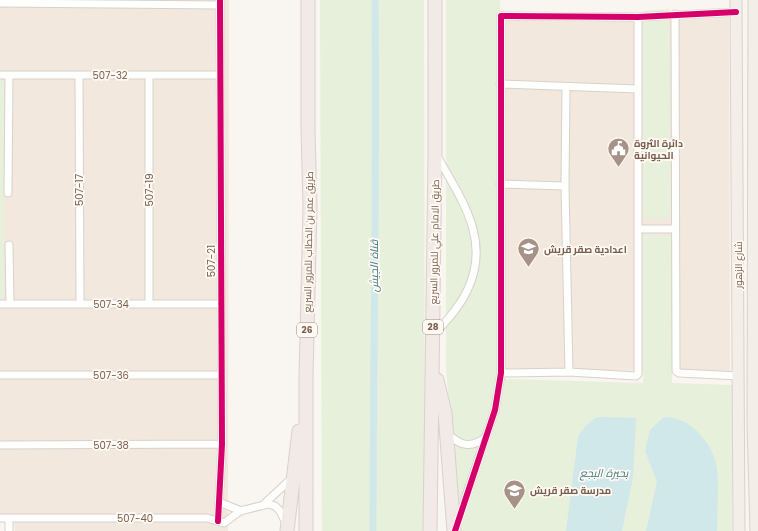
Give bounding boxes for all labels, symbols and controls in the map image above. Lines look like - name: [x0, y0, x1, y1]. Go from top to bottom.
- street label: 507-32: [92, 68, 128, 83]
- public building icon: دائرة الثروة الحيوانية: [606, 136, 632, 169]
- place label: دائرة الثروة الحيوانية: [634, 136, 683, 163]
- street label: طريق عمر بن الخطاب للمرور السريع: [300, 171, 317, 313]
- street label: 507-17: [72, 173, 87, 206]
- street label: 507-19: [142, 173, 157, 207]
- street label: طريق الامام علي للمرور السريع: [426, 179, 443, 305]
- school or university icon: اعدادية صقر قريش: [516, 236, 542, 269]
- water label: قناة الجيش: [366, 238, 382, 292]
- place label: اعدادية صقر قريش: [544, 242, 627, 257]
- street label: شارع الزهور: [731, 242, 746, 289]
- street label: 507-21: [204, 245, 219, 277]
- street label: 507-34: [93, 297, 129, 312]
- road number: 28: [423, 320, 443, 334]
- road number: 26: [297, 323, 317, 337]
- street label: 507-36: [93, 368, 129, 383]
- street label: 507-38: [93, 438, 129, 453]
- water label: بحيرة البجع: [579, 465, 629, 481]
- school or university icon: مدرسة صقر قريش: [502, 477, 528, 510]
- place label: مدرسة صقر قريش: [530, 483, 611, 498]
- street label: 507-40: [117, 511, 153, 526]

